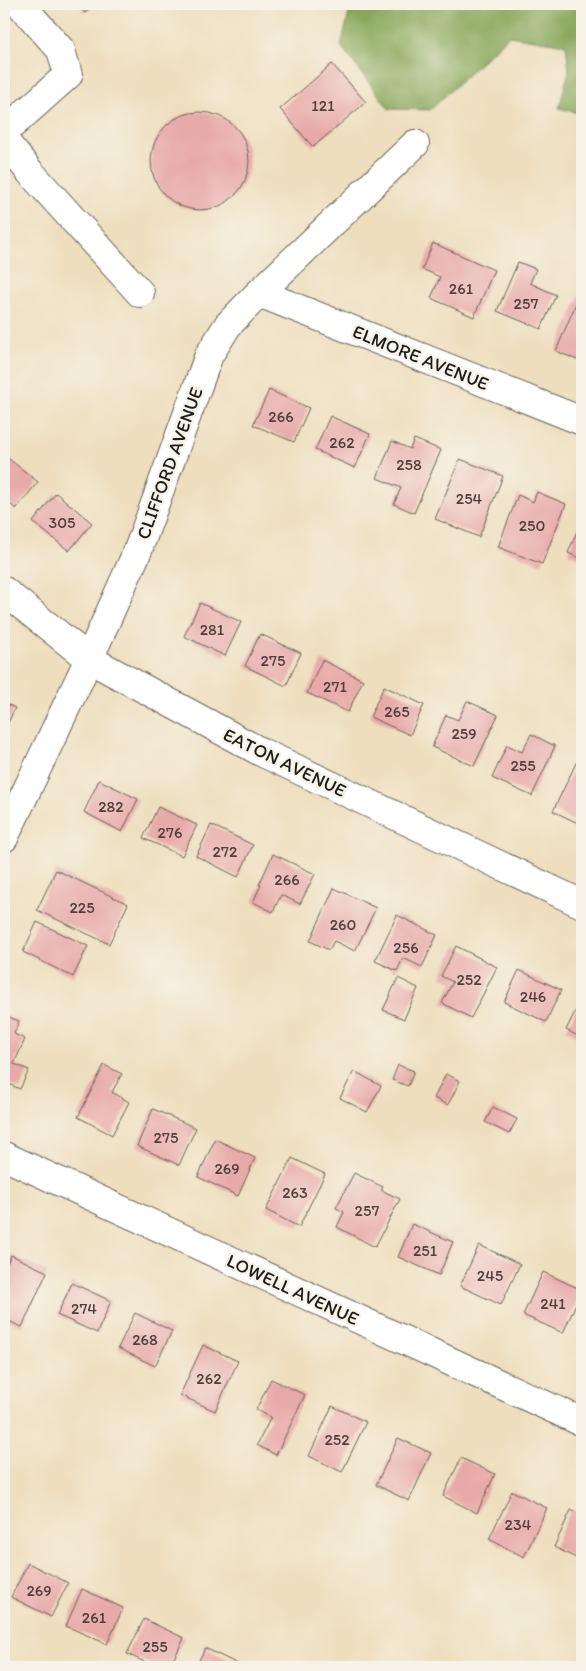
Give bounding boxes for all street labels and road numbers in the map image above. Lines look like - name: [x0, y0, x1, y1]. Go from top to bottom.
- street label: ELMORE AVENUE: [349, 320, 492, 395]
- street label: CLIFFORD AVENUE: [131, 384, 208, 542]
- street label: EATON AVENUE: [220, 723, 350, 802]
- street label: LOWELL AVENUE: [223, 1249, 363, 1330]

